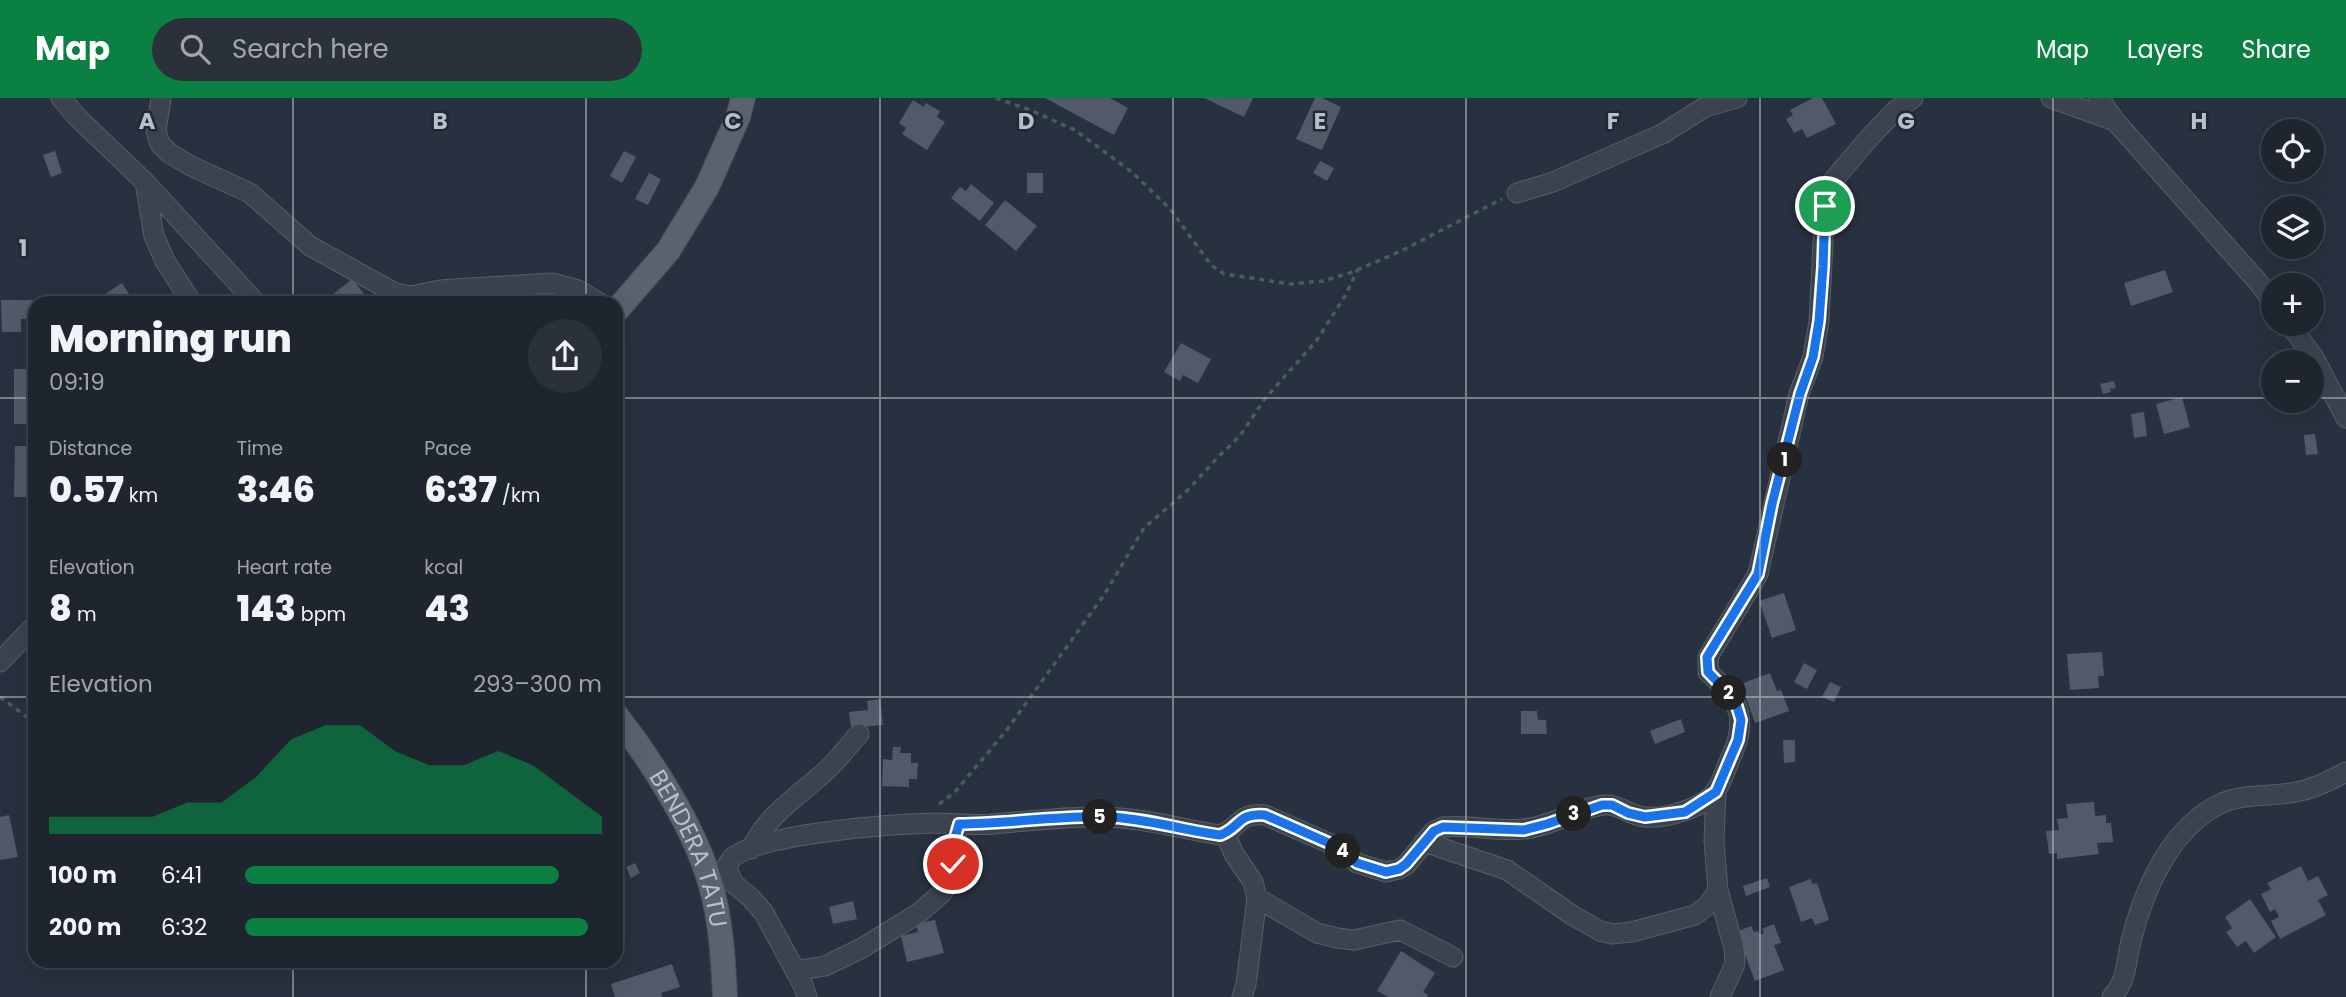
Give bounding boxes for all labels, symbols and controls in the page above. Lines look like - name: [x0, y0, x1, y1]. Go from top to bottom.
- search box: [152, 18, 642, 81]
- text: Map: [35, 25, 110, 72]
- icon: search: [176, 30, 214, 68]
- text: Search here: [232, 31, 389, 67]
- text: Map: [2036, 33, 2089, 66]
- text: Layers: [2127, 33, 2203, 66]
- text: Share: [2241, 33, 2311, 66]
- text: A: [139, 105, 156, 137]
- text: B: [432, 105, 448, 137]
- text: C: [724, 105, 742, 137]
- text: D: [1018, 105, 1034, 137]
- text: E: [1314, 105, 1326, 137]
- text: F: [1607, 105, 1619, 137]
- text: G: [1897, 105, 1915, 137]
- text: H: [2191, 105, 2207, 137]
- map controls: [2261, 119, 2324, 413]
- button: locate: [2261, 119, 2324, 182]
- pin: [1795, 176, 1855, 236]
- icon: arrive: [1806, 187, 1844, 225]
- button: layers: [2261, 196, 2324, 259]
- text: 1: [19, 232, 27, 264]
- button: +: [2261, 273, 2324, 336]
- text: Morning run: [49, 312, 292, 365]
- button: share: [528, 319, 602, 393]
- button: −: [2261, 350, 2324, 413]
- text: 09:19: [49, 366, 105, 398]
- text: Distance: [49, 435, 132, 462]
- text: Time: [237, 435, 283, 462]
- text: Pace: [424, 435, 472, 462]
- pin: 1: [1768, 442, 1802, 478]
- text: 1: [1781, 446, 1788, 473]
- text: 0.57: [49, 465, 124, 514]
- text: 3:46: [237, 465, 315, 514]
- text: 6:37: [424, 465, 497, 514]
- text: km: [124, 482, 158, 509]
- text: /km: [497, 482, 540, 509]
- text: Elevation: [49, 554, 135, 581]
- text: Heart rate: [237, 554, 332, 581]
- text: kcal: [424, 554, 463, 581]
- text: 8: [49, 584, 72, 633]
- text: 143: [237, 584, 296, 633]
- text: 43: [424, 584, 470, 633]
- text: m: [72, 601, 97, 628]
- text: bpm: [296, 601, 346, 628]
- text: Elevation: [49, 668, 153, 700]
- text: 293–300 m: [473, 668, 602, 700]
- pin: 2: [1712, 676, 1746, 710]
- text: 2: [1723, 679, 1734, 706]
- street label: BENDERA TATU: [642, 763, 736, 929]
- pin: 3: [1556, 796, 1592, 832]
- pin: 5: [1082, 800, 1118, 834]
- text: 3: [1568, 800, 1579, 827]
- text: 5: [1093, 803, 1106, 830]
- pin: [923, 834, 983, 894]
- pin: 4: [1326, 834, 1360, 868]
- text: 4: [1336, 837, 1349, 864]
- icon: check: [934, 845, 972, 883]
- text: 100 m: [49, 859, 117, 891]
- text: 6:41: [161, 859, 202, 891]
- text: 200 m: [49, 911, 121, 943]
- text: 6:32: [161, 911, 207, 943]

